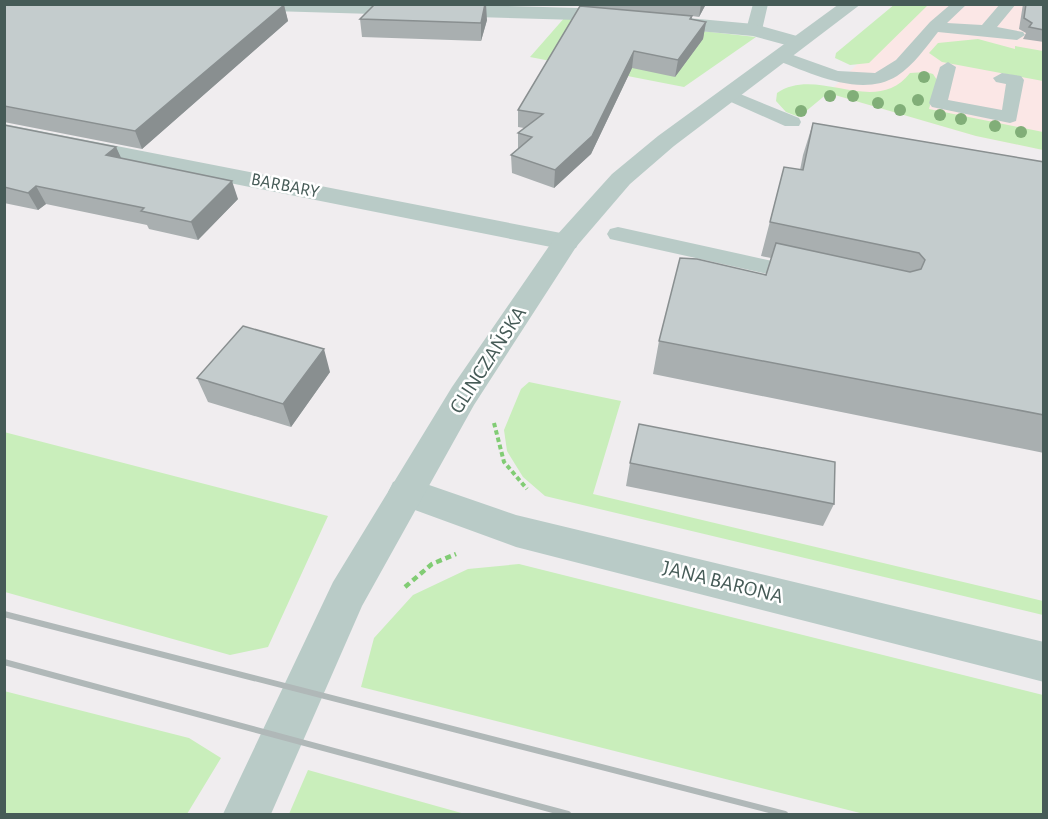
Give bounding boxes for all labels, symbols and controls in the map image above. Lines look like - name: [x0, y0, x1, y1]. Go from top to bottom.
- street label: BARBARY: [249, 171, 321, 202]
- street label: GLINCZAŃSKA: [444, 302, 530, 417]
- street label: JANA BARONA: [661, 557, 785, 607]

